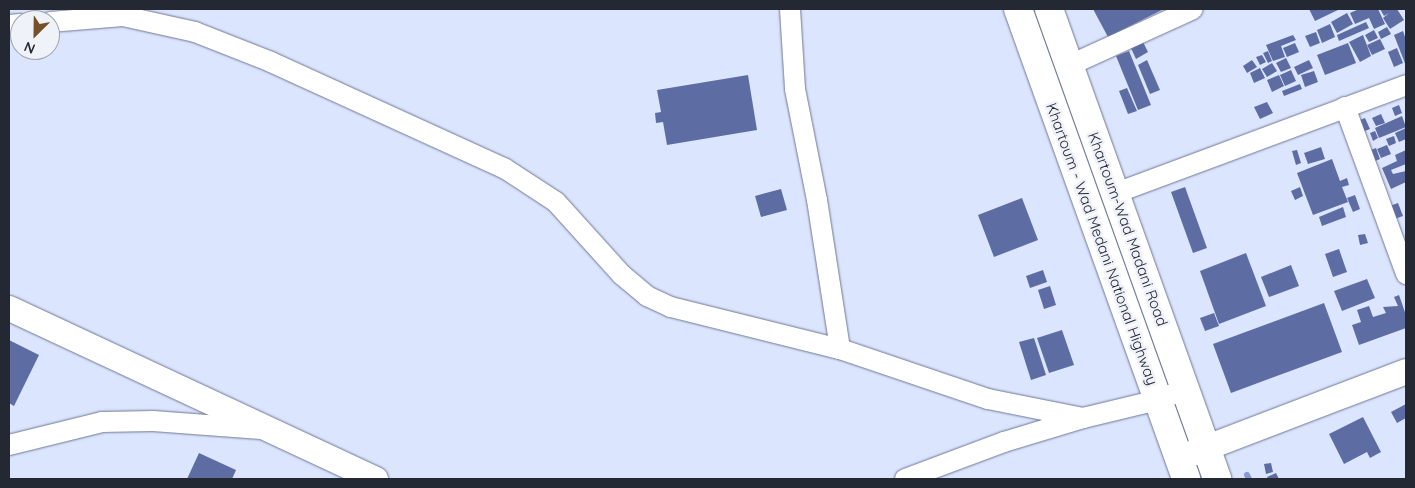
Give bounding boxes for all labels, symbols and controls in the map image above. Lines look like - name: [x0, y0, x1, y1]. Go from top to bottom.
- north arrow: [10, 10, 60, 60]
- text: N: [21, 38, 38, 58]
- street label: Khartoum - Wad Medani National Highway: [1042, 100, 1162, 388]
- street label: Khartoum-Wad Madani Road: [1084, 130, 1172, 328]

